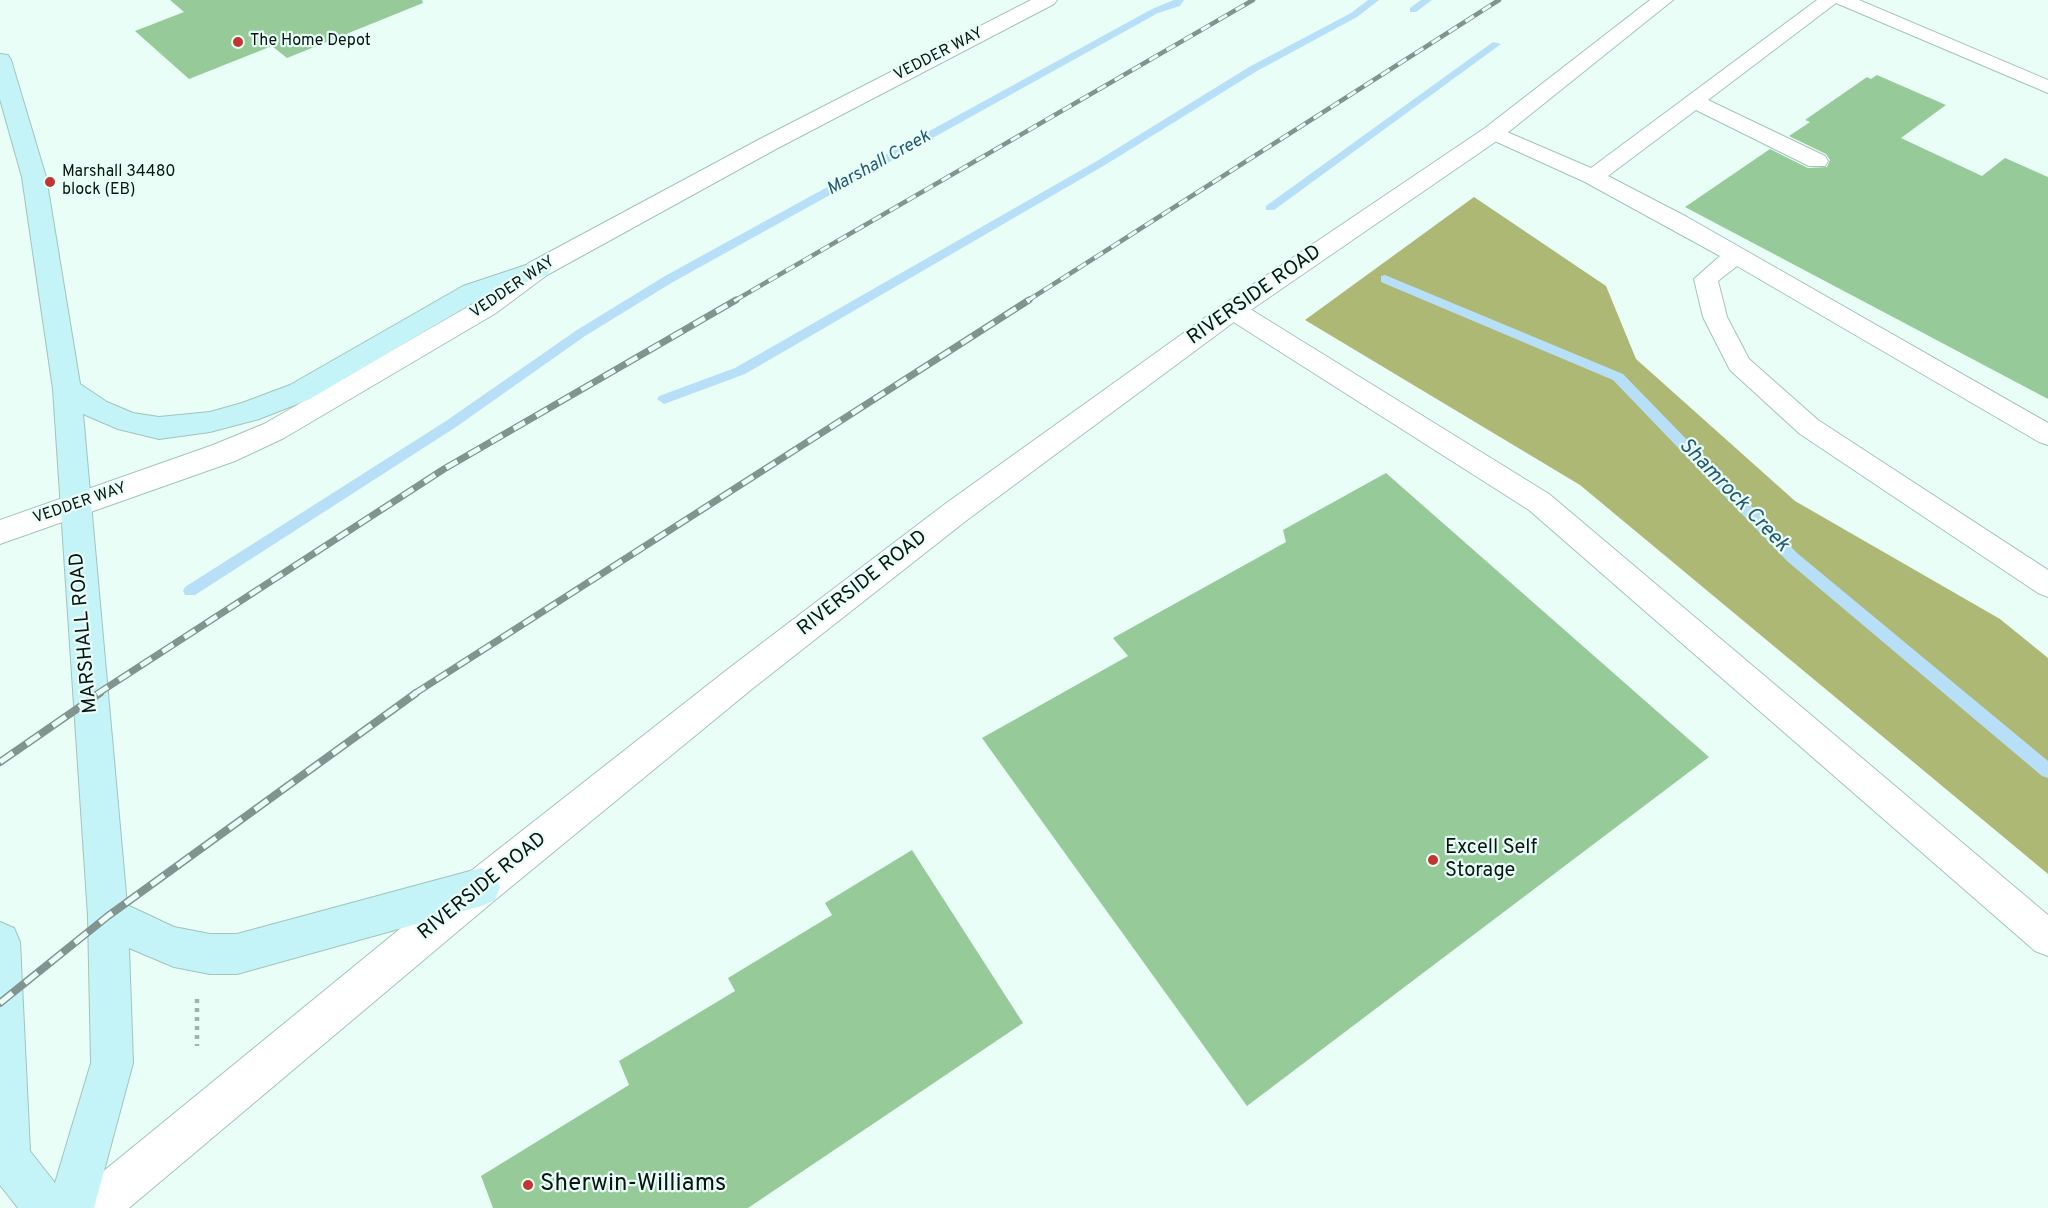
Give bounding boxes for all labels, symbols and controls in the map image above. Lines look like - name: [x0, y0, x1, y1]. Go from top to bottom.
- street label: VEDDER WAY: [891, 24, 987, 86]
- place label: The Home Depot: [250, 32, 371, 52]
- marker: The Home Depot: [231, 35, 245, 49]
- water label: Marshall Creek: [823, 127, 935, 201]
- place label: Marshall 34480 block (EB): [62, 163, 176, 201]
- marker: Marshall 34480 block (EB): [43, 175, 57, 189]
- street label: RIVERSIDE ROAD: [1183, 241, 1327, 351]
- street label: VEDDER WAY: [467, 253, 559, 323]
- water label: Shamrock Creek: [1672, 434, 1794, 558]
- street label: VEDDER WAY: [31, 479, 129, 529]
- street label: RIVERSIDE ROAD: [793, 526, 933, 642]
- street label: MARSHALL ROAD: [66, 552, 104, 714]
- street label: RIVERSIDE ROAD: [414, 828, 552, 946]
- place label: Excell Self Storage: [1445, 837, 1537, 884]
- marker: Excell Self Storage: [1426, 853, 1440, 867]
- place label: Sherwin-Williams: [540, 1171, 726, 1199]
- marker: Sherwin-Williams: [521, 1178, 535, 1192]

